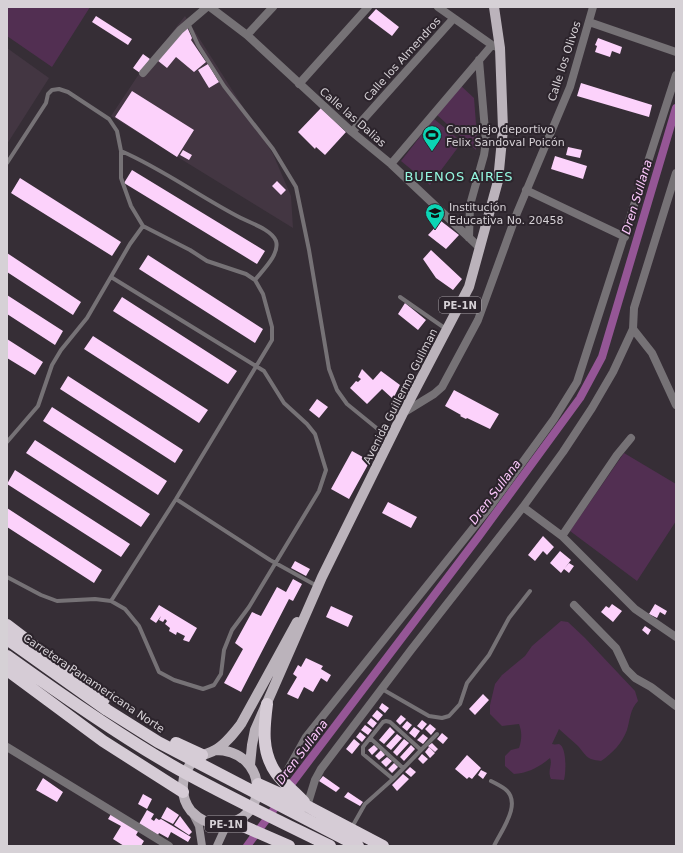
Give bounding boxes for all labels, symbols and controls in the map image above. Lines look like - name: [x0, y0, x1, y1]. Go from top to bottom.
- street label: Calle los Almendros: [361, 14, 444, 104]
- street label: Calle los Olivos: [545, 19, 584, 103]
- street label: Calle las Dalias: [317, 85, 389, 150]
- place label: Complejo deportivo Felix Sandoval Poicón: [446, 123, 565, 149]
- sports icon: Complejo deportivo Felix Sandoval Poicón: [421, 124, 443, 152]
- water label: Dren Sullana: [619, 158, 655, 236]
- district label: BUENOS AIRES: [404, 169, 514, 184]
- place label: Institución Educativa No. 20458: [449, 201, 564, 227]
- school or university icon: Institución Educativa No. 20458: [424, 202, 446, 230]
- road number: PE-1N: [439, 297, 481, 313]
- street label: Avenida Guillermo Gullman: [361, 326, 440, 466]
- water label: Dren Sullana: [466, 457, 524, 527]
- street label: Carretera Panamericana Norte: [21, 631, 167, 736]
- water label: Dren Sullana: [273, 717, 331, 787]
- road number: PE-1N: [205, 816, 247, 832]

